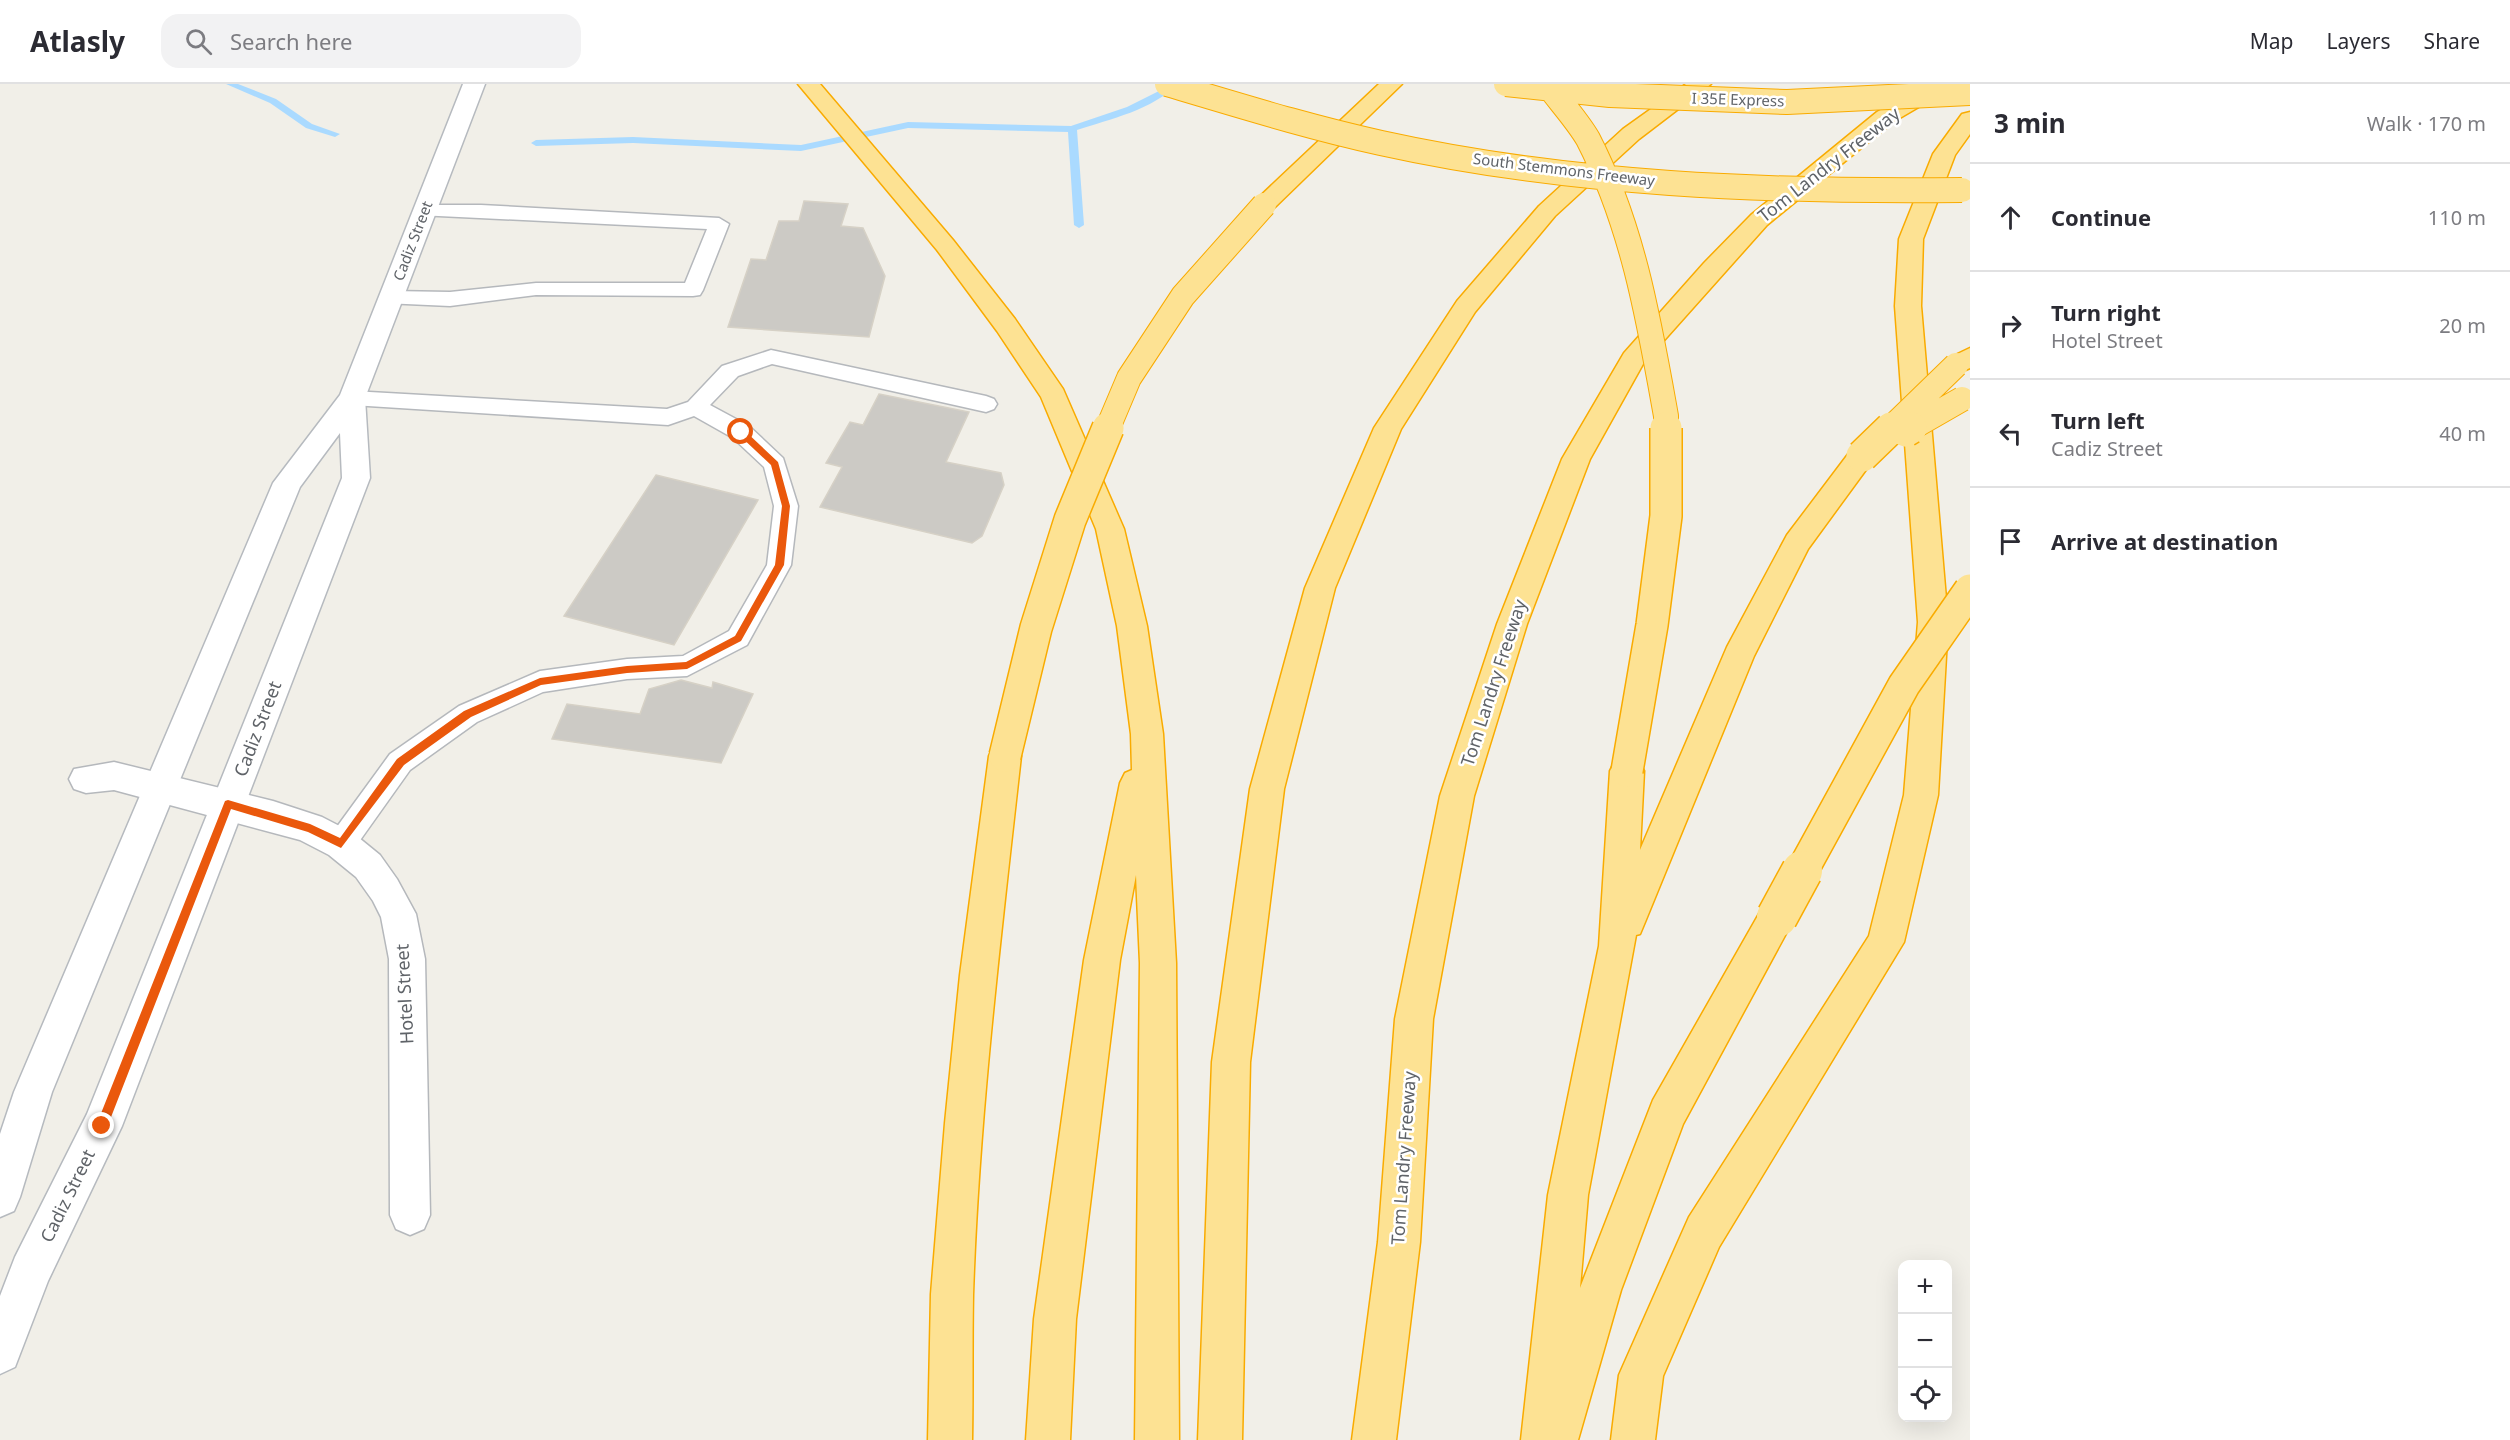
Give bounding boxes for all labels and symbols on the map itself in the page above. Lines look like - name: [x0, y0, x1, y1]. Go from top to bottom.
- street label: I 35E Express: [1691, 87, 1785, 111]
- street label: Tom Landry Freeway: [1752, 101, 1905, 227]
- street label: South Stemmons Freeway: [1472, 148, 1656, 190]
- street label: Cadiz Street: [388, 197, 437, 283]
- route start: [727, 418, 753, 444]
- street label: Tom Landry Freeway: [1455, 595, 1532, 769]
- street label: Cadiz Street: [228, 677, 286, 780]
- street label: Hotel Street: [389, 943, 419, 1045]
- street label: Tom Landry Freeway: [1385, 1070, 1421, 1246]
- route end: [88, 1112, 114, 1138]
- street label: Cadiz Street: [34, 1145, 100, 1246]

